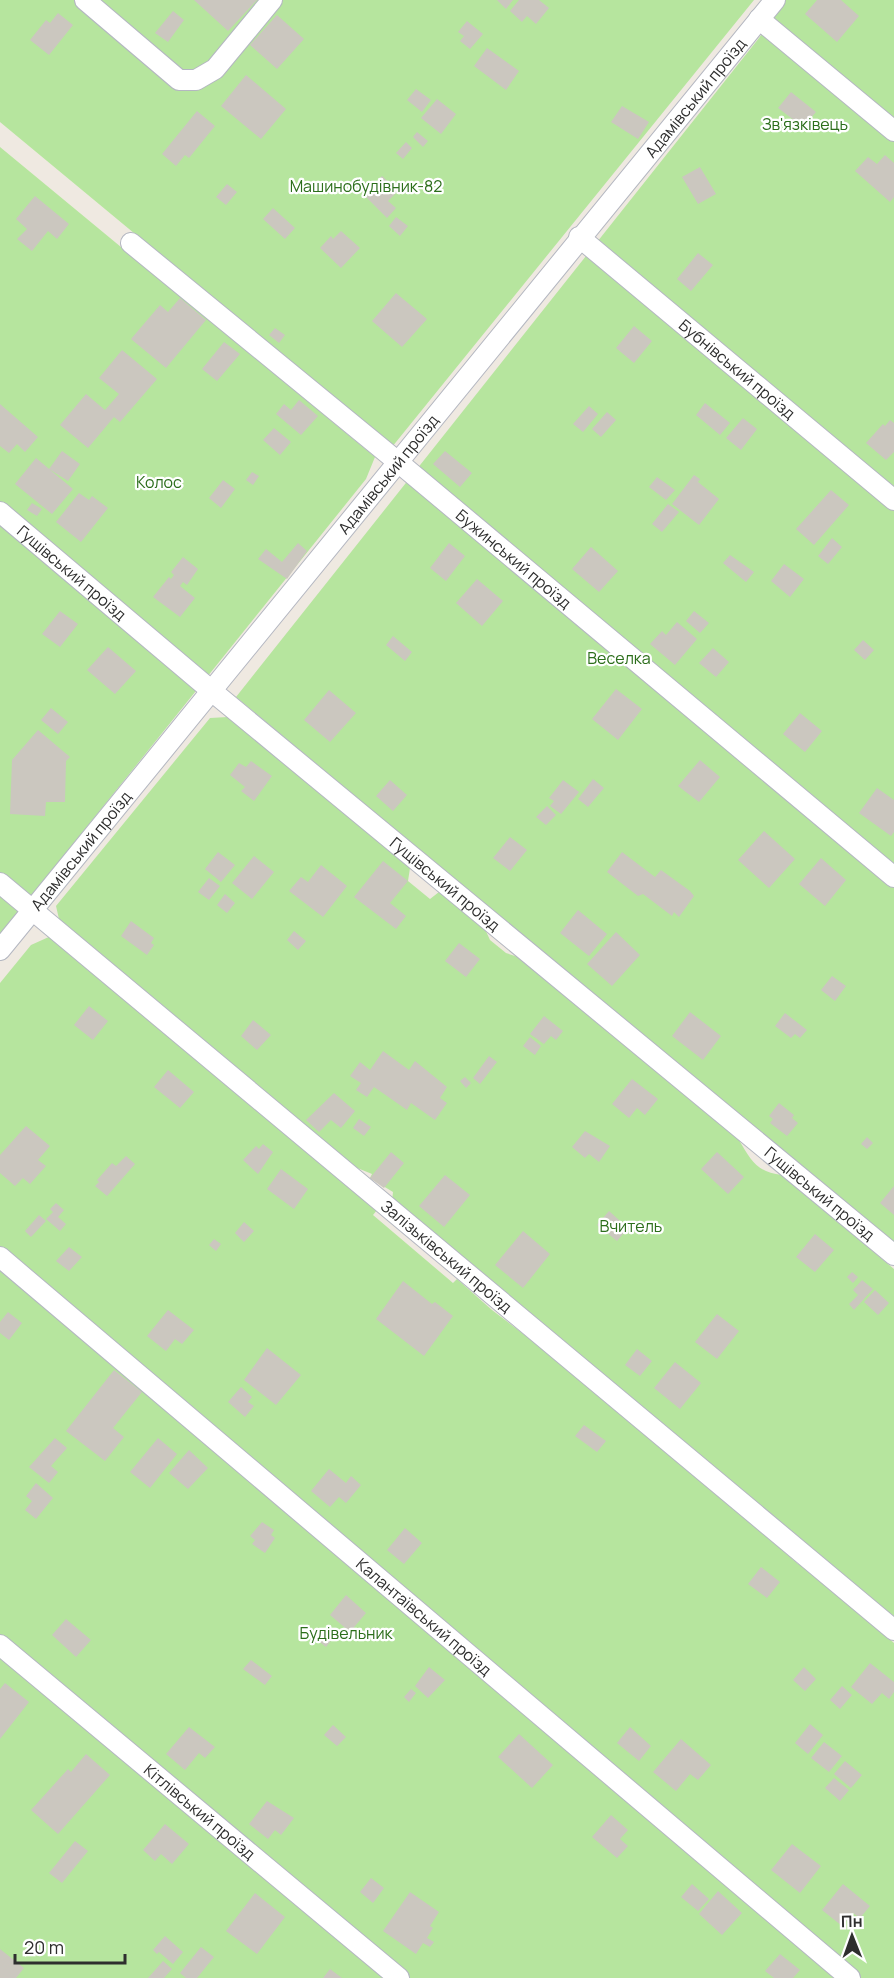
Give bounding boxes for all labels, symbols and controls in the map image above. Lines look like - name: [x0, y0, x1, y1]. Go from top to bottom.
- street label: Адамівський проїзд: [640, 33, 751, 162]
- park label: Зв'язківець: [762, 113, 848, 135]
- park label: Машинобудівник-82: [290, 175, 442, 197]
- street label: Бубнівський проїзд: [674, 314, 800, 424]
- street label: Адамівський проїзд: [333, 409, 444, 539]
- park label: Колос: [136, 471, 182, 493]
- street label: Бужинський проїзд: [451, 504, 576, 614]
- street label: Гущівський проїзд: [12, 520, 131, 625]
- park label: Веселка: [587, 647, 651, 669]
- street label: Адамівський проїзд: [26, 786, 137, 915]
- street label: Гущівський проїзд: [385, 832, 505, 936]
- street label: Гущівський проїзд: [760, 1141, 880, 1246]
- street label: Залізьківський проїзд: [376, 1195, 517, 1318]
- park label: Вчитель: [600, 1215, 662, 1237]
- street label: Калантаївський проїзд: [352, 1553, 497, 1681]
- park label: Будівельник: [299, 1622, 394, 1644]
- street label: Кітлівський проїзд: [139, 1759, 260, 1865]
- north arrow: [822, 1906, 882, 1966]
- text: Пн: [841, 1910, 863, 1932]
- scale bar: [15, 1927, 124, 1965]
- text: 20 m: [24, 1935, 64, 1959]

